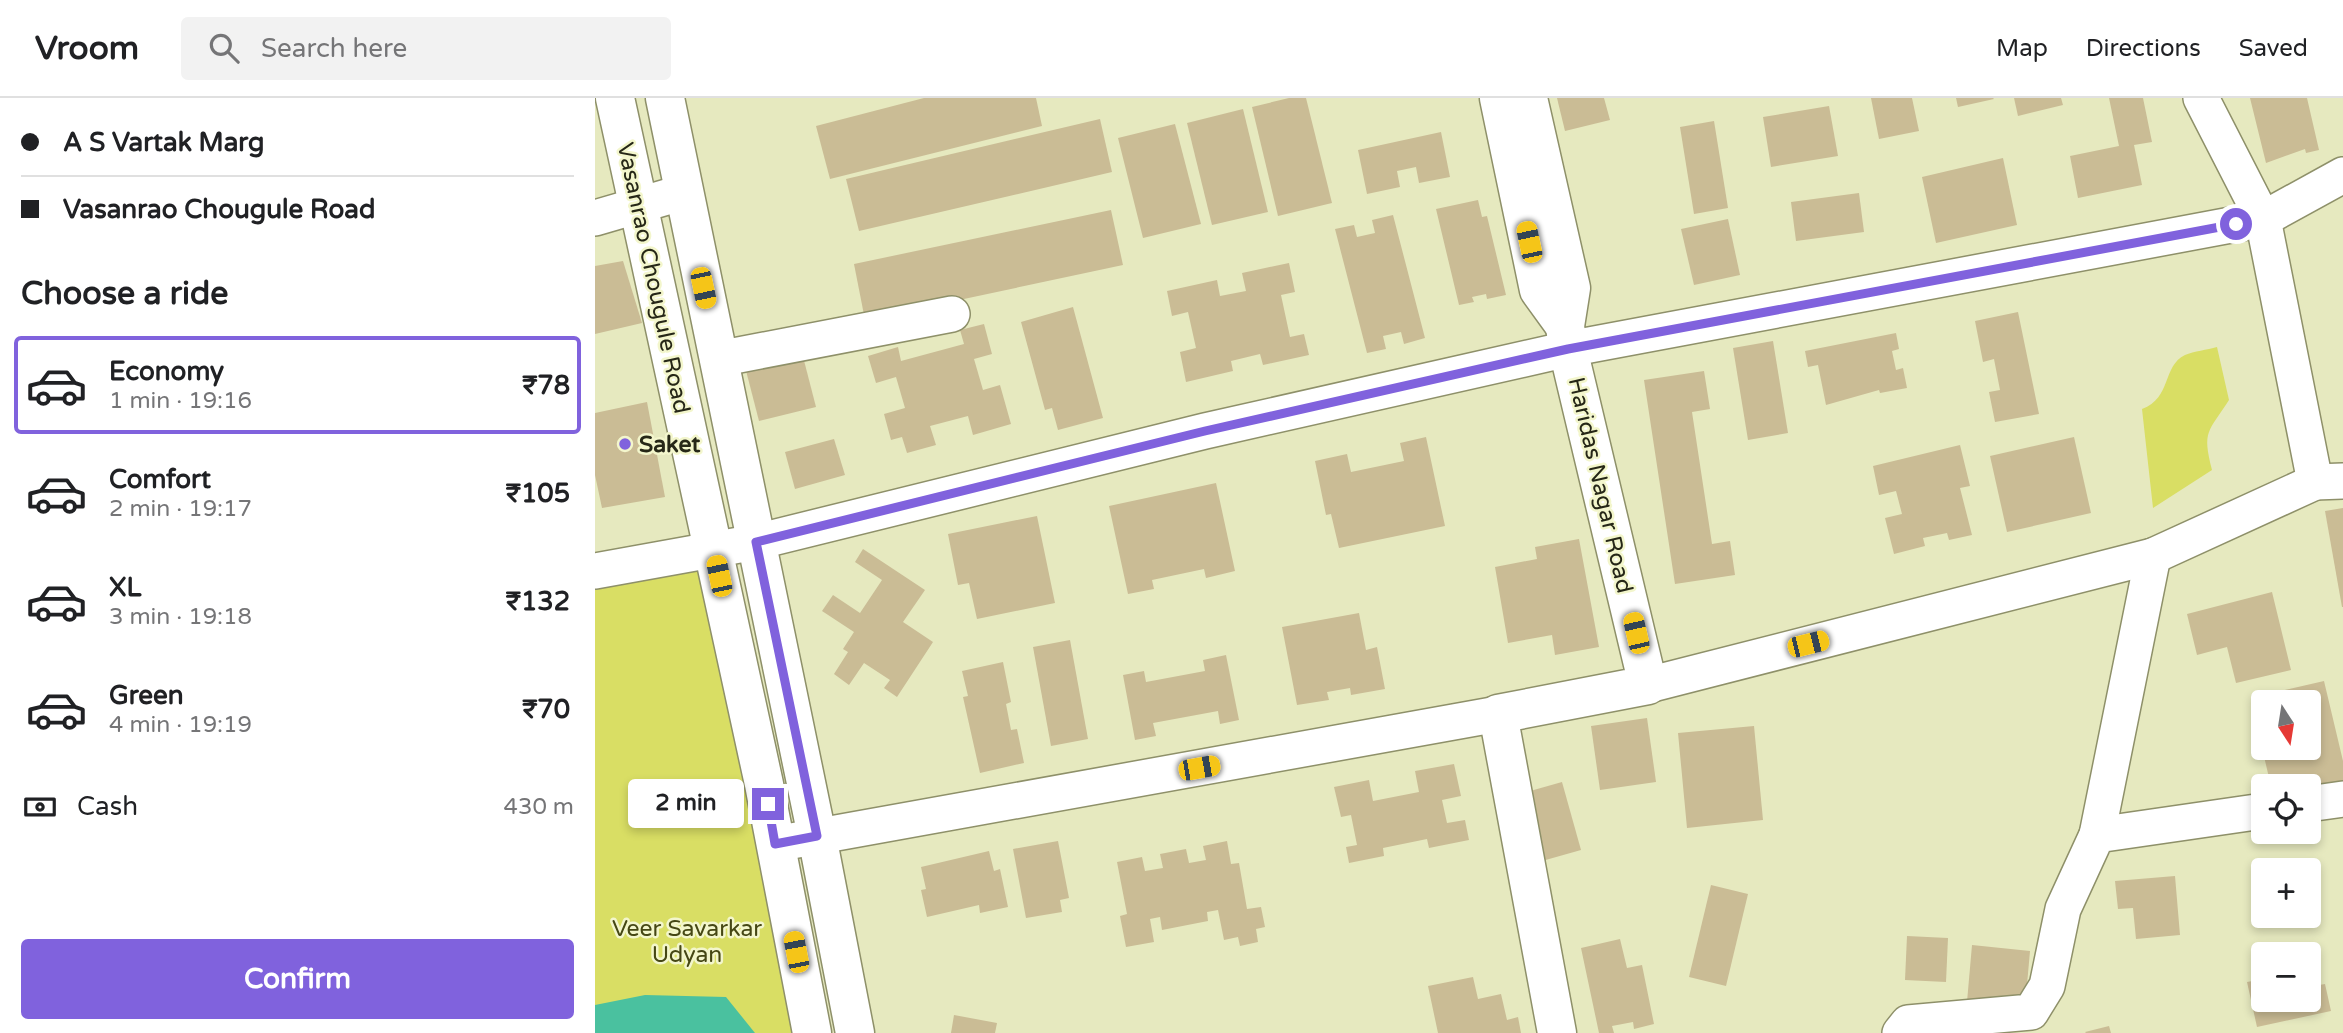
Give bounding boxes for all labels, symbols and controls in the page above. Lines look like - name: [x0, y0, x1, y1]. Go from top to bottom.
- search box: [181, 17, 671, 80]
- text: Vroom: [35, 29, 139, 68]
- icon: search: [205, 29, 243, 67]
- text: Search here: [261, 33, 407, 64]
- text: Map: [1996, 34, 2048, 63]
- text: Directions: [2086, 34, 2201, 63]
- text: Saved: [2239, 34, 2308, 63]
- text: A S Vartak Marg: [63, 127, 264, 158]
- street label: Vasanrao Chougule Road: [611, 140, 695, 416]
- text: Vasanrao Chougule Road: [63, 194, 375, 225]
- route start: [2220, 208, 2252, 240]
- car: [1515, 219, 1544, 265]
- car: [689, 265, 718, 311]
- text: Choose a ride: [21, 275, 228, 313]
- icon: car: [25, 354, 88, 417]
- text: Economy: [109, 356, 224, 387]
- text: ₹78: [522, 370, 570, 401]
- street label: Haridas Nagar Road: [1562, 375, 1638, 596]
- text: 1 min · 19:16: [109, 387, 252, 415]
- place label: Saket: [639, 431, 700, 459]
- marker: Saket: [617, 436, 633, 452]
- icon: car: [25, 462, 88, 525]
- text: Comfort: [109, 464, 211, 495]
- text: ₹105: [506, 478, 570, 509]
- text: 2 min · 19:17: [109, 495, 252, 523]
- car: [705, 553, 734, 599]
- icon: car: [25, 570, 88, 633]
- text: XL: [109, 572, 141, 603]
- text: ₹132: [506, 586, 570, 617]
- text: 3 min · 19:18: [109, 603, 252, 631]
- car: [1622, 610, 1651, 656]
- car: [1786, 629, 1831, 659]
- icon: car: [25, 678, 88, 741]
- text: Green: [109, 680, 184, 711]
- north arrow: [2251, 690, 2321, 760]
- map controls: [2251, 690, 2321, 1012]
- text: ₹70: [522, 694, 570, 725]
- text: 4 min · 19:19: [109, 711, 252, 739]
- car: [1177, 754, 1222, 782]
- button: locate: [2251, 774, 2321, 844]
- callout: 2 min: [628, 780, 743, 828]
- icon: cash: [21, 788, 59, 826]
- route end: [752, 788, 784, 820]
- text: 2 min: [655, 789, 717, 817]
- text: Cash: [77, 791, 138, 822]
- text: 430 m: [504, 793, 574, 821]
- button: +: [2251, 858, 2321, 928]
- park label: Veer Savarkar Udyan: [612, 915, 762, 969]
- car: [782, 929, 811, 975]
- button: Confirm: [21, 939, 574, 1019]
- button: −: [2251, 942, 2321, 1012]

